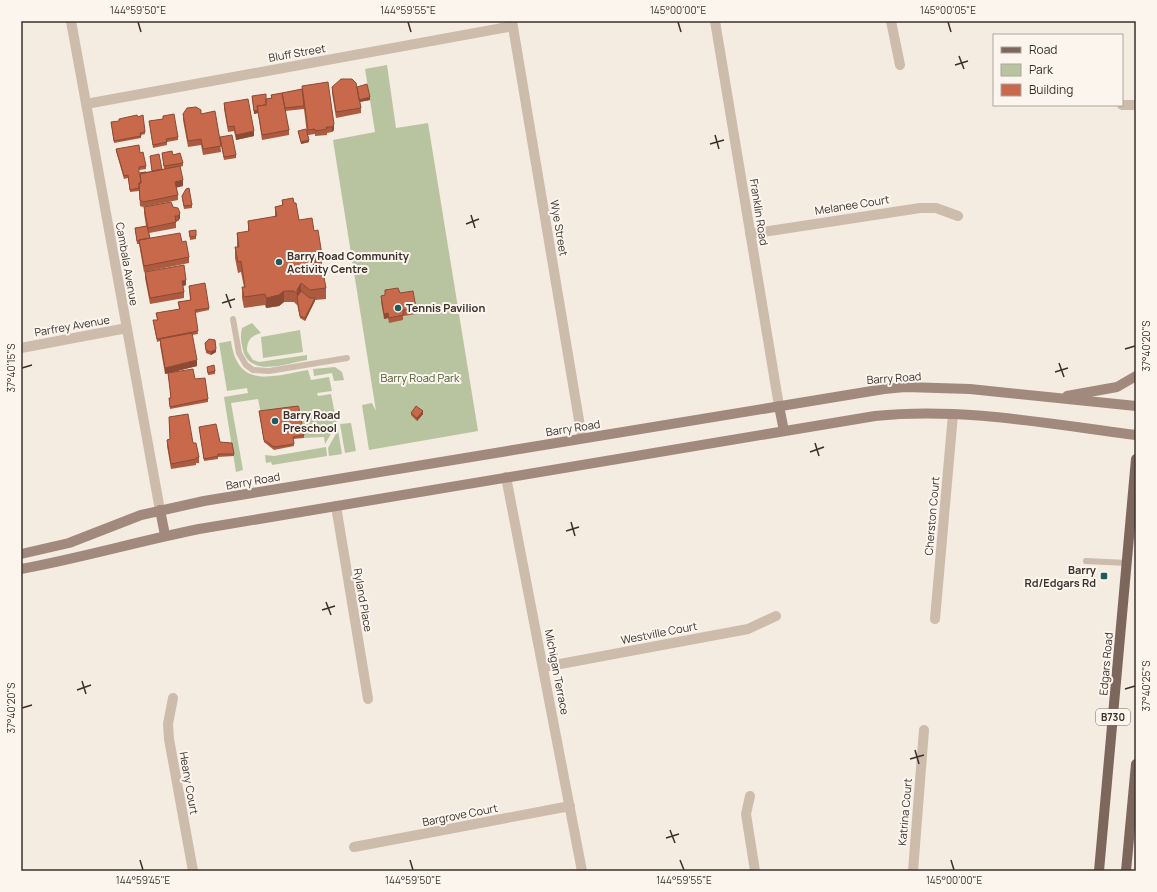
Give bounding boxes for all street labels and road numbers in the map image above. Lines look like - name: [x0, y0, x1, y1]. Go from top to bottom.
- street label: Bluff Street: [267, 40, 327, 65]
- street label: Franklin Road: [747, 177, 772, 246]
- street label: Melanee Court: [814, 191, 890, 218]
- street label: Wye Street: [547, 199, 572, 257]
- street label: Cambala Avenue: [113, 221, 142, 307]
- street label: Parfrey Avenue: [33, 311, 111, 340]
- street label: Barry Road: [866, 368, 922, 387]
- street label: Barry Road: [545, 416, 601, 439]
- street label: Barry Road: [225, 468, 281, 493]
- street label: Cherston Court: [921, 476, 942, 556]
- street label: Ryland Place: [351, 567, 377, 633]
- street label: Westville Court: [619, 618, 698, 647]
- street label: Michigan Terrace: [542, 628, 573, 716]
- street label: Edgars Road: [1095, 632, 1116, 696]
- road number: B730: [1096, 709, 1130, 725]
- street label: Heany Court: [177, 750, 202, 816]
- street label: Katrina Court: [894, 778, 915, 846]
- street label: Bargrove Court: [421, 800, 499, 829]

